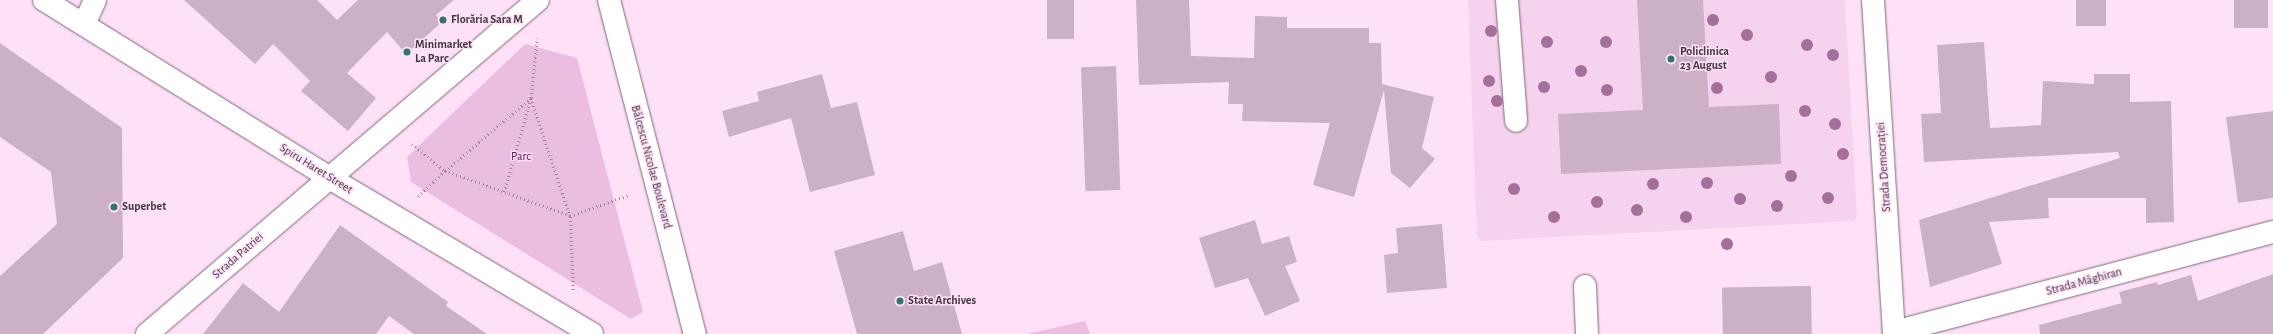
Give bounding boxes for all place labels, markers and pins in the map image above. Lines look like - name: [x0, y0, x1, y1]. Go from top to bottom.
- place label: Florăria Sara M: [451, 13, 523, 27]
- marker: Florăria Sara M: [438, 15, 448, 25]
- place label: Minimarket La Parc: [415, 38, 472, 66]
- place label: Policlinica 23 August: [1680, 45, 1729, 73]
- marker: Minimarket La Parc: [402, 47, 412, 57]
- marker: Policlinica 23 August: [1665, 53, 1677, 65]
- place label: Superbet: [122, 200, 166, 214]
- marker: Superbet: [109, 202, 119, 212]
- place label: State Archives: [908, 294, 976, 308]
- marker: State Archives: [895, 296, 905, 306]

